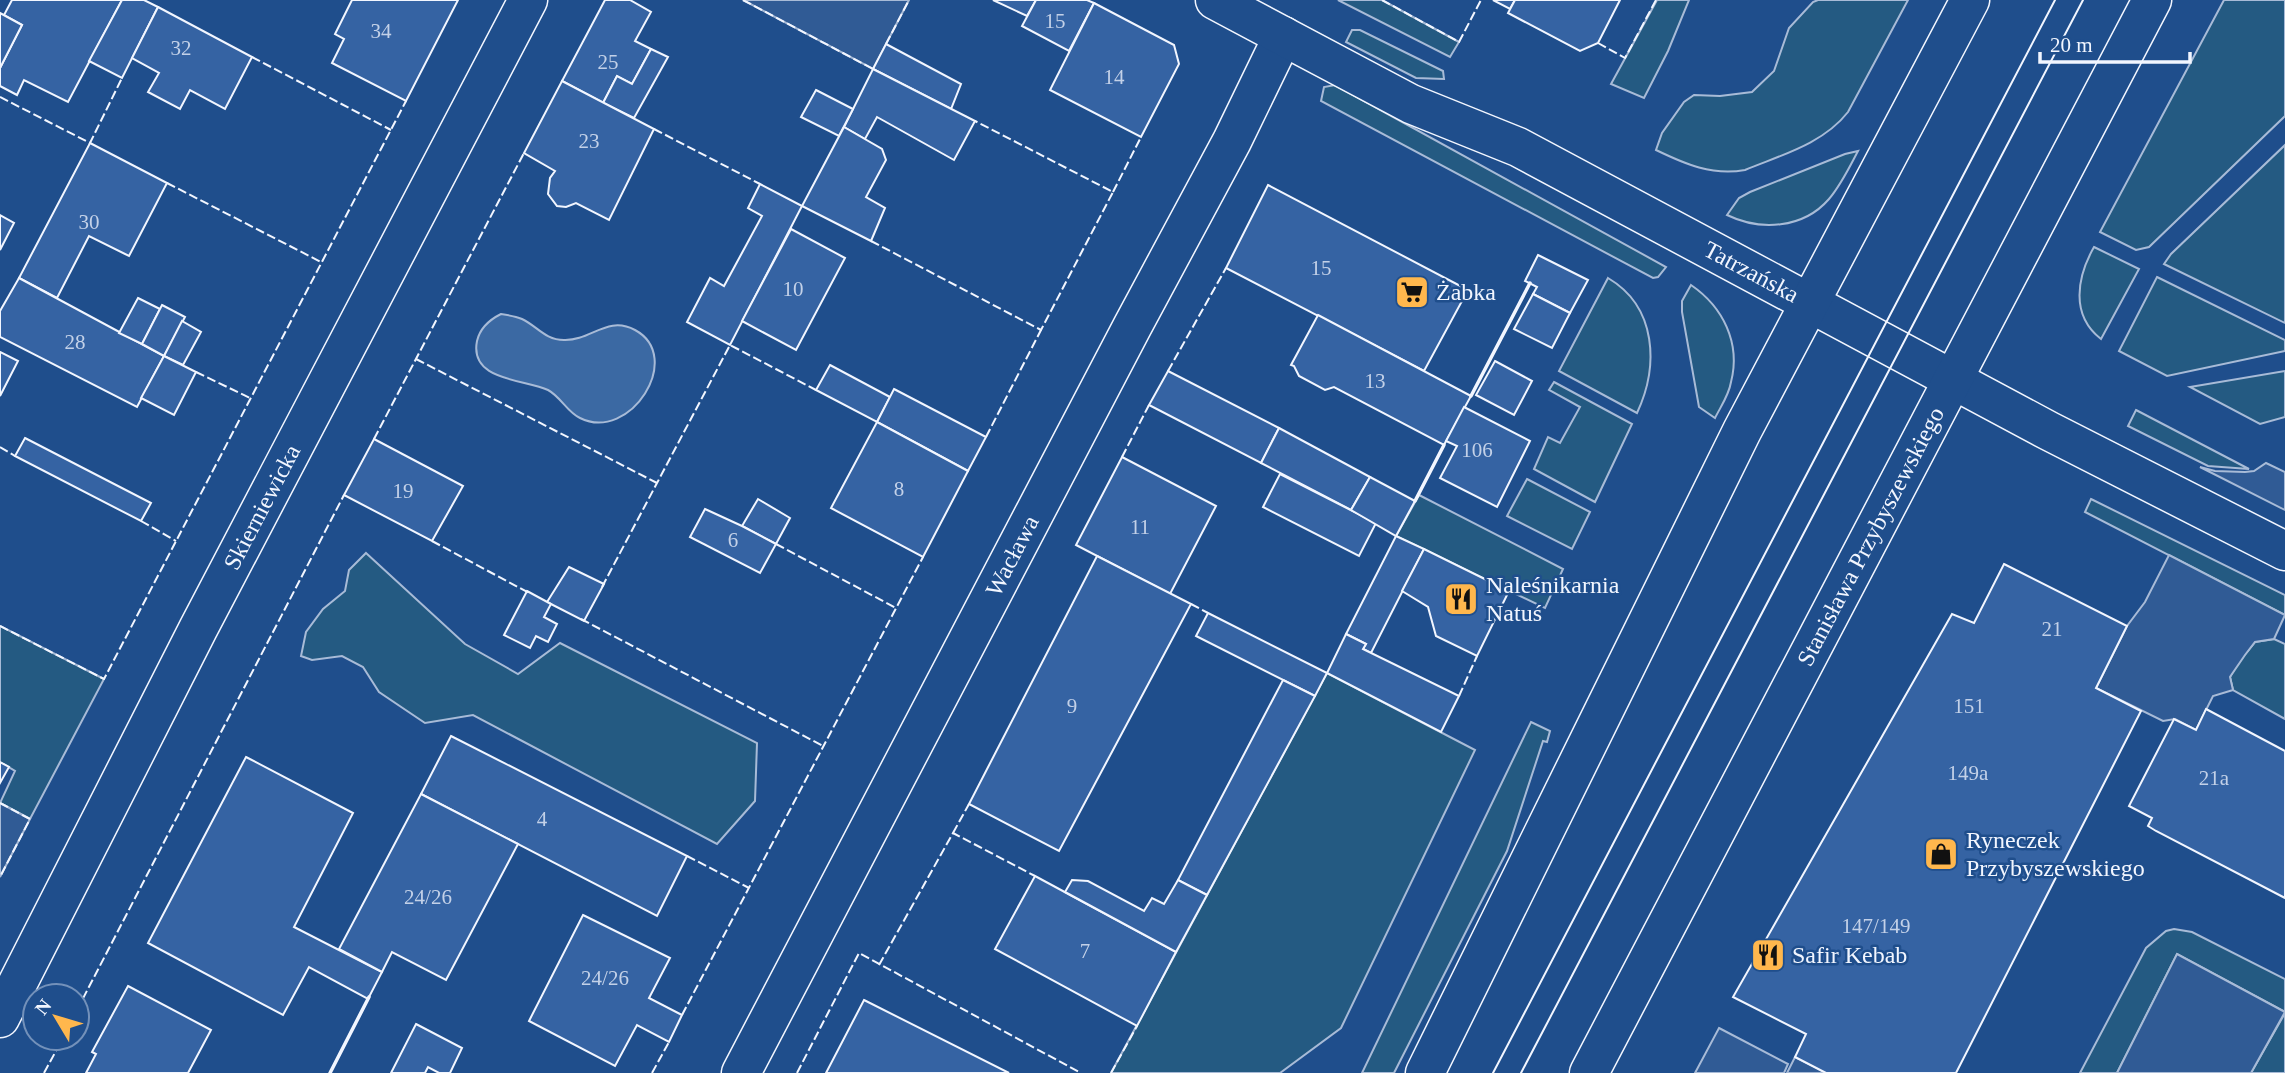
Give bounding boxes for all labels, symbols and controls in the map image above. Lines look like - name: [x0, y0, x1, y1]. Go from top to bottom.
- house number: 15: [1045, 9, 1066, 33]
- house number: 34: [371, 19, 392, 43]
- scale bar: [2040, 21, 2190, 65]
- text: 20 m: [2050, 33, 2093, 57]
- house number: 32: [171, 36, 192, 60]
- house number: 25: [598, 50, 619, 74]
- house number: 14: [1104, 65, 1125, 89]
- house number: 23: [579, 129, 600, 153]
- house number: 30: [79, 210, 100, 234]
- street label: Tatrzańska: [1700, 236, 1804, 308]
- house number: 15: [1311, 256, 1332, 280]
- supermarket icon: Żabka: [1393, 273, 1431, 311]
- house number: 10: [783, 277, 804, 301]
- place label: Żabka: [1436, 279, 1496, 305]
- house number: 28: [65, 330, 86, 354]
- house number: 13: [1365, 369, 1386, 393]
- street label: Stanisława Przybyszewskiego: [1792, 403, 1949, 670]
- house number: 106: [1461, 438, 1493, 462]
- street label: Skierniewicka: [218, 440, 305, 574]
- house number: 8: [894, 477, 904, 501]
- house number: 19: [393, 479, 414, 503]
- street label: Wacława: [980, 511, 1044, 600]
- house number: 11: [1130, 515, 1150, 539]
- house number: 6: [728, 528, 738, 552]
- place label: Naleśnikarnia Natuś: [1486, 572, 1620, 626]
- restaurant icon: Naleśnikarnia Natuś: [1442, 580, 1480, 618]
- house number: 21: [2042, 617, 2063, 641]
- house number: 9: [1067, 694, 1077, 718]
- house number: 151: [1953, 694, 1985, 718]
- house number: 149a: [1948, 761, 1989, 785]
- house number: 21a: [2199, 766, 2230, 790]
- house number: 4: [537, 807, 548, 831]
- place label: Ryneczek Przybyszewskiego: [1966, 827, 2145, 881]
- shop icon: Ryneczek Przybyszewskiego: [1922, 835, 1960, 873]
- house number: 24/26: [404, 885, 452, 909]
- house number: 147/149: [1842, 914, 1910, 938]
- restaurant icon: Safir Kebab: [1749, 936, 1787, 974]
- house number: 7: [1080, 939, 1090, 963]
- place label: Safir Kebab: [1792, 942, 1907, 968]
- house number: 24/26: [581, 966, 629, 990]
- north arrow: [21, 982, 91, 1052]
- text: N: [30, 995, 56, 1019]

